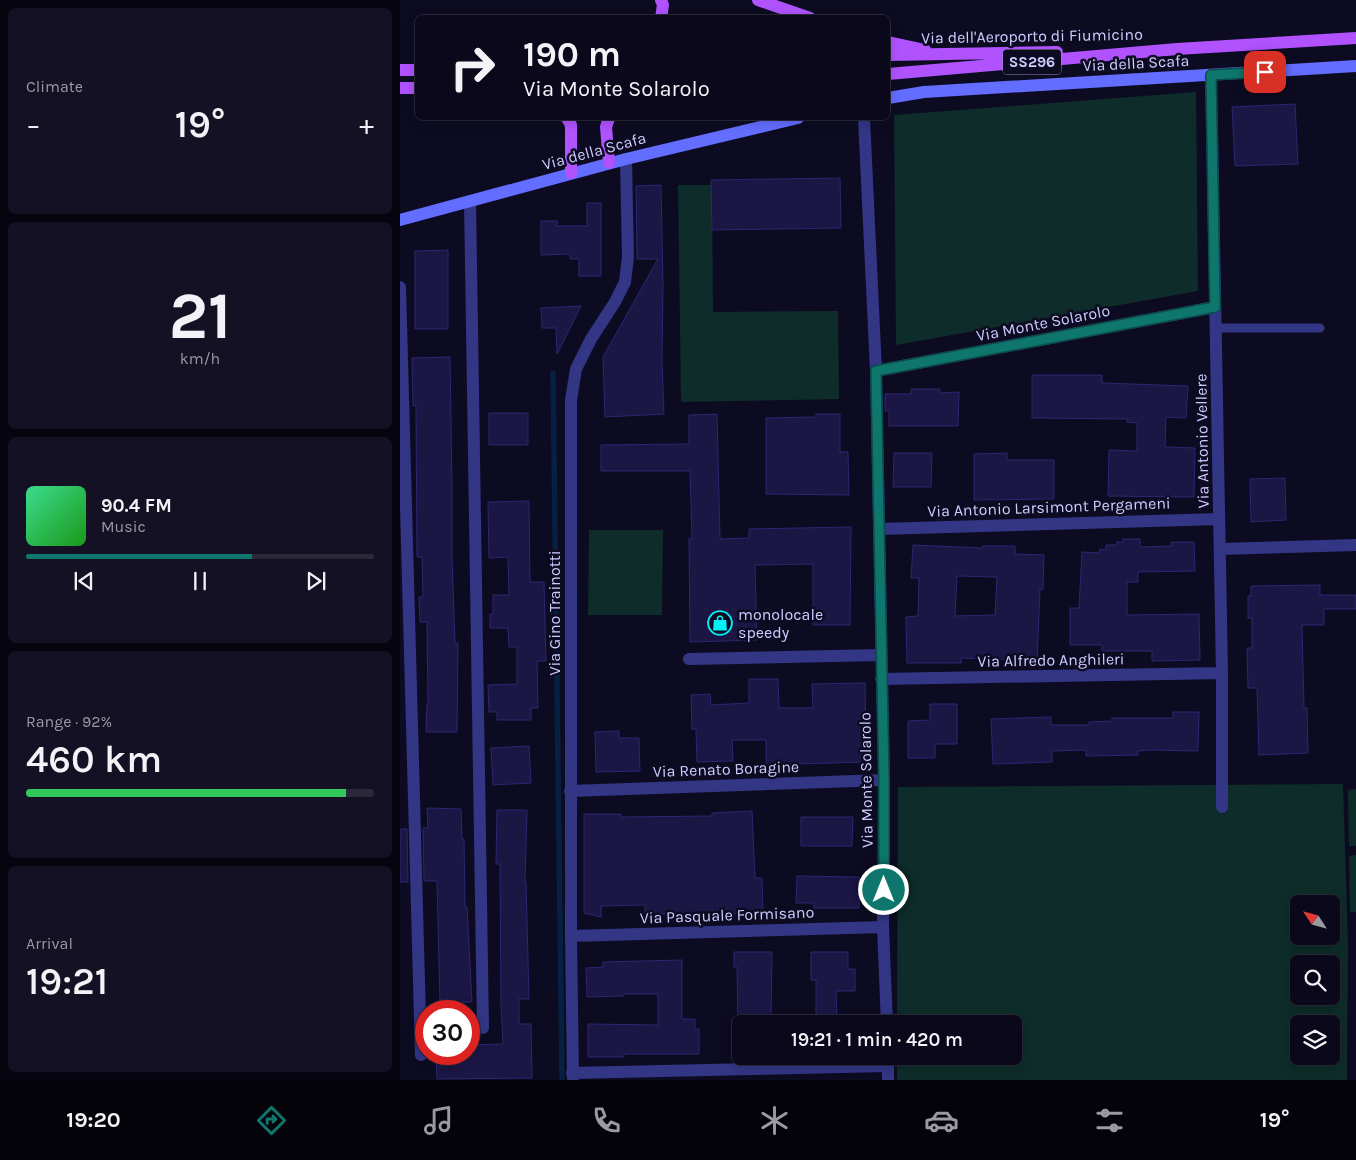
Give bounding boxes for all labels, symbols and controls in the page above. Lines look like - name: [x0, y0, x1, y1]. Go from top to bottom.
- street label: Via dell'Aeroporto di Fiumicino: [921, 25, 1143, 47]
- text: 190 m: [523, 34, 621, 75]
- icon: right: [440, 35, 505, 100]
- road number: SS296: [1003, 50, 1061, 74]
- street label: Via della Scafa: [1082, 51, 1190, 75]
- pin: [1244, 51, 1286, 93]
- icon: arrive: [1251, 58, 1279, 86]
- text: Via Monte Solarolo: [523, 76, 710, 102]
- text: Climate: [26, 77, 83, 96]
- text: 19°: [175, 102, 225, 147]
- text: −: [26, 108, 41, 141]
- text: +: [359, 108, 374, 141]
- street label: Via della Scafa: [540, 128, 648, 174]
- text: 21: [169, 278, 231, 354]
- street label: Via Monte Solarolo: [975, 301, 1111, 345]
- text: km/h: [180, 349, 220, 368]
- street label: Via Antonio Vellere: [1191, 373, 1213, 509]
- street label: Via Antonio Larsimont Pergameni: [927, 493, 1171, 521]
- text: 90.4 FM: [101, 495, 172, 517]
- text: Music: [101, 517, 146, 536]
- street label: Via Gino Trainotti: [545, 550, 564, 676]
- icon: previous: [70, 567, 98, 595]
- icon: pause: [186, 567, 214, 595]
- icon: next: [302, 567, 330, 595]
- place label: monolocale speedy: [738, 605, 823, 642]
- shop icon: monolocale speedy: [707, 610, 733, 636]
- street label: Via Alfredo Anghileri: [977, 649, 1125, 671]
- text: Range · 92%: [26, 712, 112, 731]
- street label: Via Monte Solarolo: [855, 712, 877, 848]
- text: 460 km: [26, 737, 162, 782]
- street label: Via Renato Boragine: [653, 757, 799, 781]
- position arrow: [857, 863, 909, 915]
- north arrow: [1290, 895, 1340, 945]
- map controls: [1290, 895, 1340, 1065]
- street label: Via Pasquale Formisano: [639, 902, 815, 928]
- text: Arrival: [26, 934, 73, 953]
- button: search: [1290, 955, 1340, 1005]
- text: 19:21: [26, 959, 108, 1004]
- speed limit sign: 30: [415, 1000, 480, 1065]
- button: layers: [1290, 1015, 1340, 1065]
- text: 19:21 · 1 min · 420 m: [791, 1029, 963, 1051]
- icon: directions: [254, 1103, 289, 1138]
- icon: music: [421, 1103, 456, 1138]
- icon: phone: [589, 1103, 624, 1138]
- icon: climate: [757, 1103, 792, 1138]
- icon: car: [924, 1103, 959, 1138]
- icon: filters: [1092, 1103, 1127, 1138]
- text: 19:20: [66, 1107, 121, 1133]
- text: 19°: [1260, 1107, 1290, 1133]

